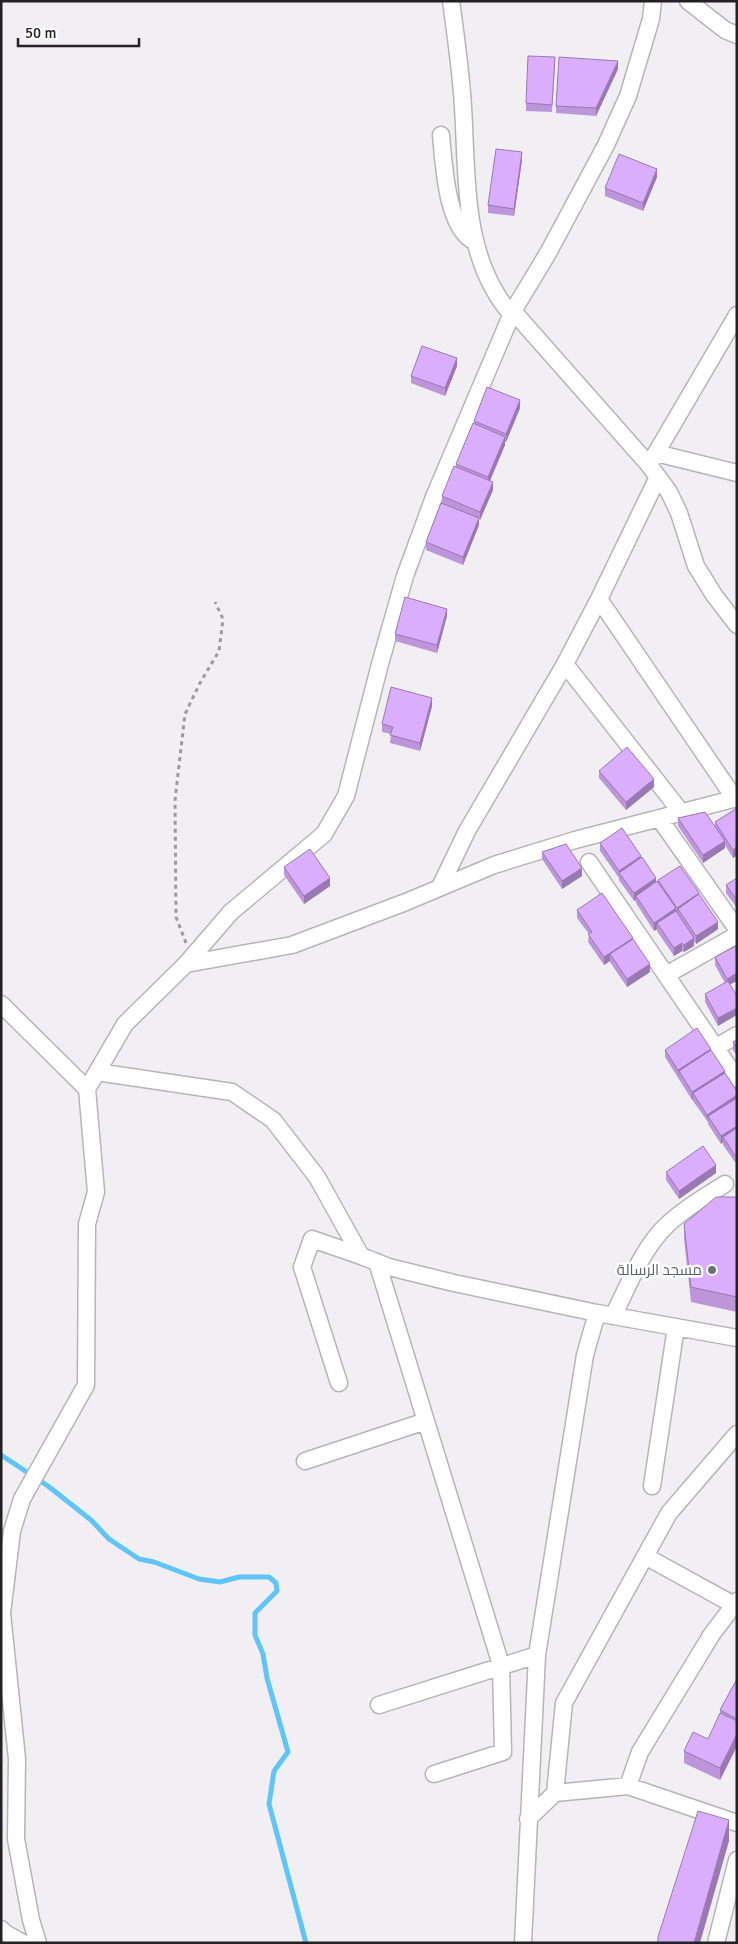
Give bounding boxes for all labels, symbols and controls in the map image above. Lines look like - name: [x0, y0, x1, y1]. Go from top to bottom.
- scale bar: [18, 15, 139, 47]
- text: 50 m: [25, 24, 56, 42]
- place label: مسجد الرسالة: [617, 1261, 702, 1279]
- marker: مسجد الرسالة: [706, 1264, 718, 1276]

